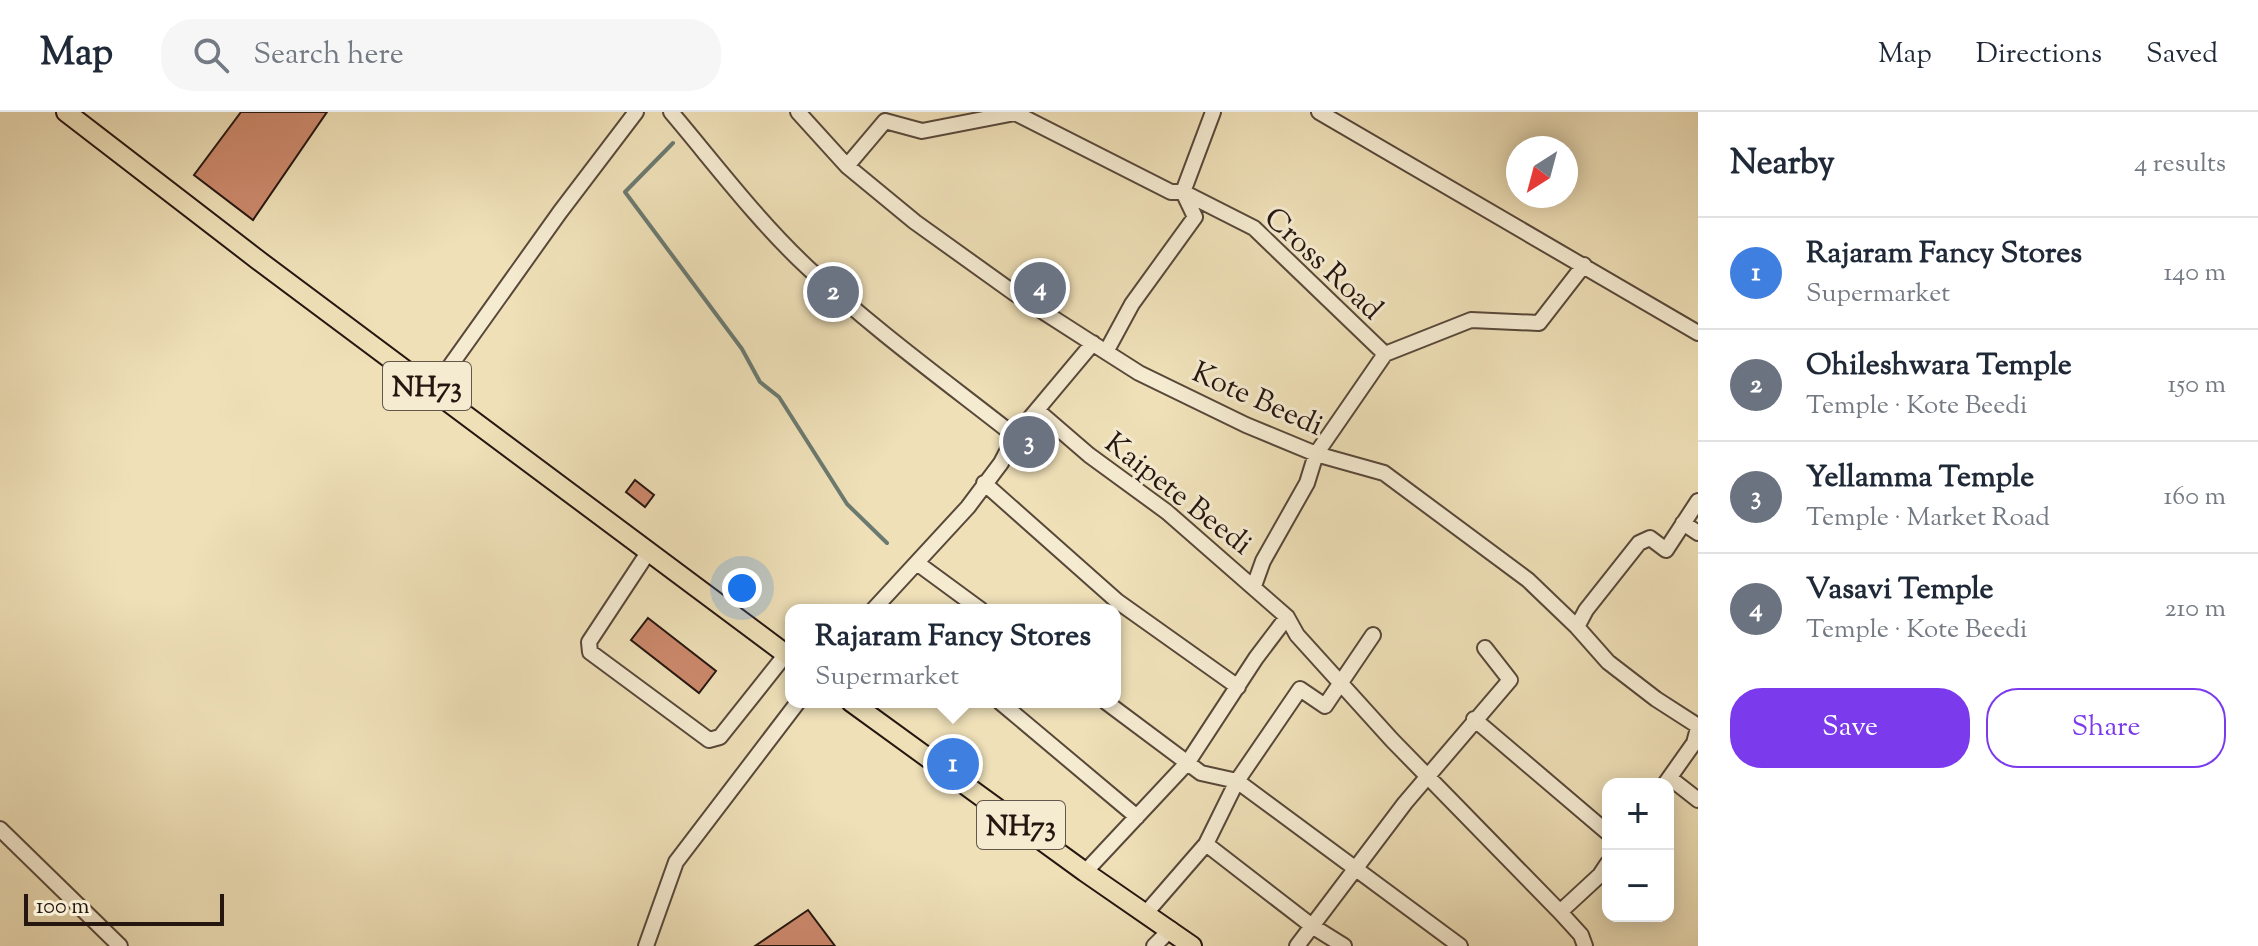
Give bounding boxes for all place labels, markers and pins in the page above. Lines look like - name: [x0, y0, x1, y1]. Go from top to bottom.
- pin: 4: [1014, 258, 1066, 318]
- pin: 2: [807, 262, 859, 322]
- pin: 3: [1003, 412, 1055, 472]
- pin: 1: [927, 734, 979, 794]

